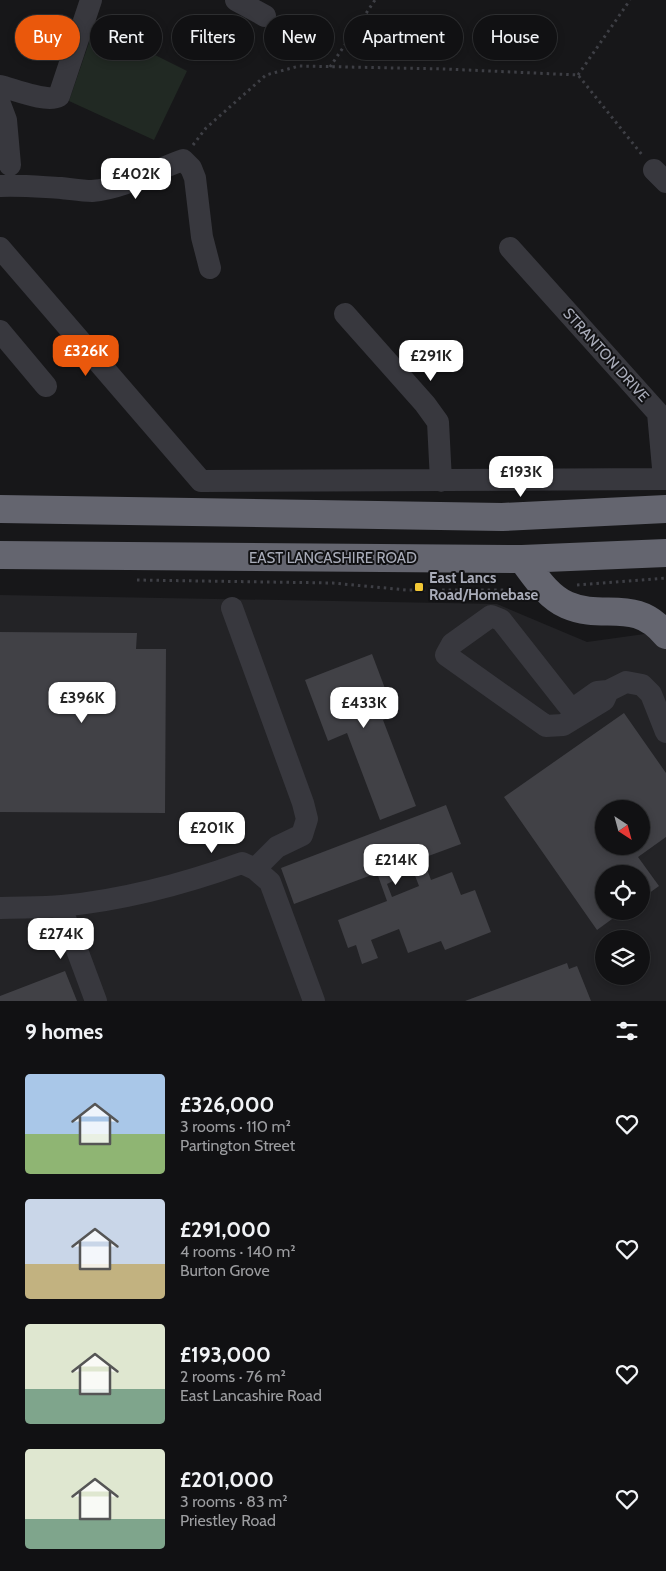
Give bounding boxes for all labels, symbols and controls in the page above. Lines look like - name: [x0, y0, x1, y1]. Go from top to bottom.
- chip: Buy: [15, 15, 80, 60]
- chip: Rent: [90, 15, 162, 60]
- chip: Filters: [172, 15, 254, 60]
- chip: New: [264, 15, 334, 60]
- chip: Apartment: [344, 15, 463, 60]
- chip: House: [473, 15, 557, 60]
- pin: £402K: [101, 158, 171, 200]
- text: £402K: [112, 164, 160, 183]
- street label: STRANTON DRIVE: [559, 304, 653, 406]
- pin: £326K: [51, 334, 121, 377]
- pin: £291K: [396, 340, 466, 382]
- text: £326K: [64, 341, 108, 360]
- text: £291K: [410, 346, 452, 365]
- pin: £193K: [486, 456, 556, 498]
- text: £193K: [500, 462, 542, 481]
- street label: EAST LANCASHIRE ROAD: [249, 549, 417, 567]
- place label: East Lancs Road/Homebase: [429, 569, 539, 604]
- marker: East Lancs Road/Homebase: [413, 581, 425, 593]
- pin: £396K: [47, 682, 117, 724]
- pin: £433K: [329, 686, 399, 729]
- text: £396K: [60, 688, 104, 707]
- text: £433K: [341, 693, 387, 712]
- north arrow: [595, 800, 650, 855]
- map controls: [595, 800, 650, 985]
- pin: £201K: [177, 812, 247, 854]
- text: £201K: [190, 818, 234, 837]
- pin: £214K: [361, 844, 431, 886]
- text: £214K: [375, 850, 417, 869]
- button: locate: [595, 865, 650, 920]
- pin: £274K: [26, 918, 96, 960]
- text: £274K: [39, 924, 83, 943]
- button: layers: [595, 930, 650, 985]
- icon: filters: [613, 1017, 641, 1045]
- text: 9 homes: [25, 1019, 103, 1044]
- text: £326,000: [180, 1092, 274, 1117]
- icon: home: [65, 1094, 125, 1154]
- icon: heart: [613, 1110, 641, 1138]
- text: 3 rooms · 110 m²: [180, 1117, 291, 1136]
- text: Partington Street: [180, 1136, 295, 1155]
- text: £291,000: [180, 1217, 271, 1242]
- icon: home: [65, 1219, 125, 1279]
- icon: heart: [613, 1235, 641, 1263]
- text: 4 rooms · 140 m²: [180, 1242, 296, 1261]
- text: Burton Grove: [180, 1261, 270, 1280]
- text: £193,000: [180, 1342, 271, 1367]
- icon: home: [65, 1344, 125, 1404]
- icon: heart: [613, 1360, 641, 1388]
- text: 2 rooms · 76 m²: [180, 1367, 286, 1386]
- text: East Lancashire Road: [180, 1386, 322, 1405]
- text: £201,000: [180, 1467, 274, 1492]
- icon: home: [65, 1469, 125, 1529]
- icon: heart: [613, 1485, 641, 1513]
- text: 3 rooms · 83 m²: [180, 1492, 288, 1511]
- text: Priestley Road: [180, 1511, 276, 1530]

